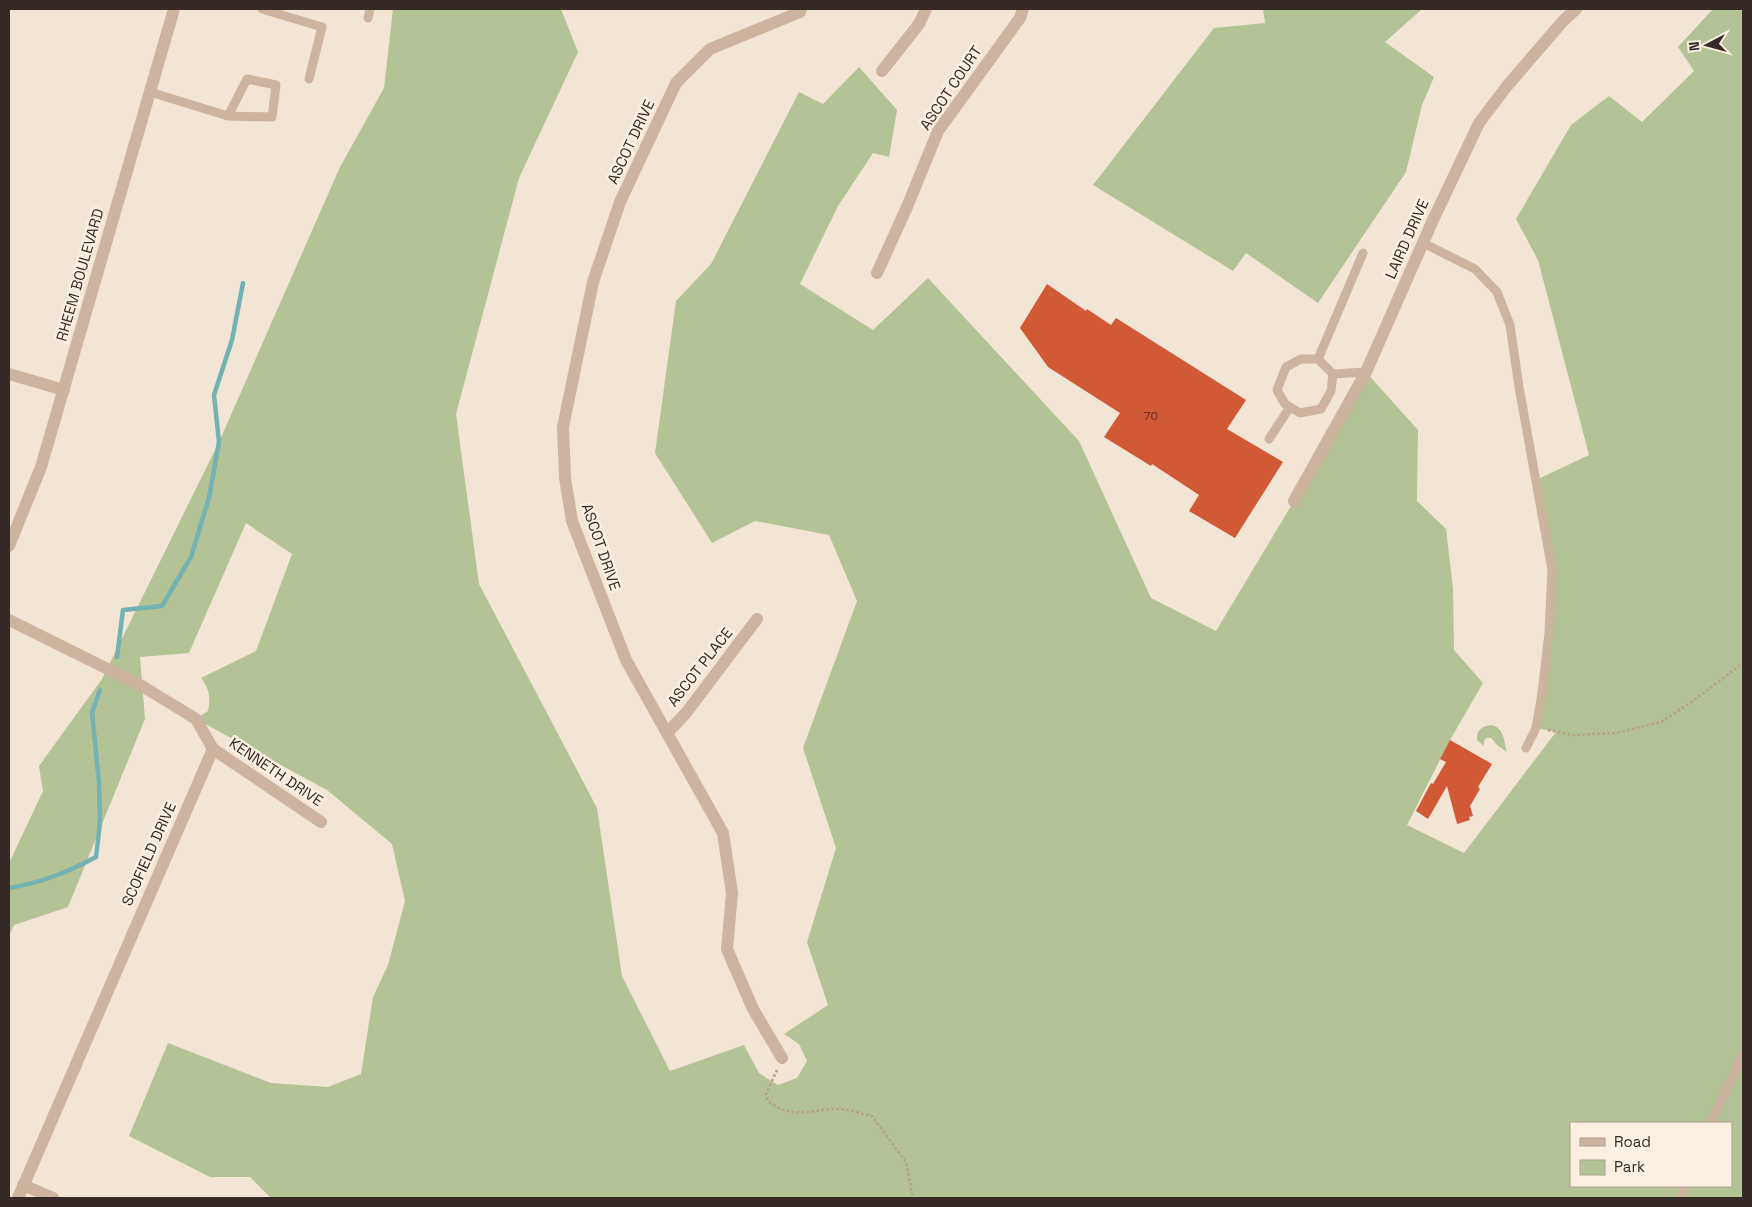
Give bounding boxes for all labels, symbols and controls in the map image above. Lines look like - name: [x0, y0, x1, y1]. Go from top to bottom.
- north arrow: [1682, 20, 1732, 70]
- text: N: [1685, 41, 1704, 52]
- street label: ASCOT COURT: [915, 42, 986, 134]
- street label: ASCOT DRIVE: [603, 97, 658, 187]
- street label: LAIRD DRIVE: [1381, 196, 1433, 282]
- street label: RHEEM BOULEVARD: [52, 206, 108, 343]
- house number: 70: [1144, 408, 1158, 424]
- street label: ASCOT DRIVE: [578, 501, 625, 593]
- street label: ASCOT PLACE: [663, 624, 736, 710]
- street label: KENNETH DRIVE: [226, 733, 327, 810]
- street label: SCOFIELD DRIVE: [117, 799, 180, 909]
- legend: [1570, 1122, 1732, 1187]
- text: Road: [1614, 1132, 1651, 1151]
- text: Park: [1614, 1157, 1645, 1176]

